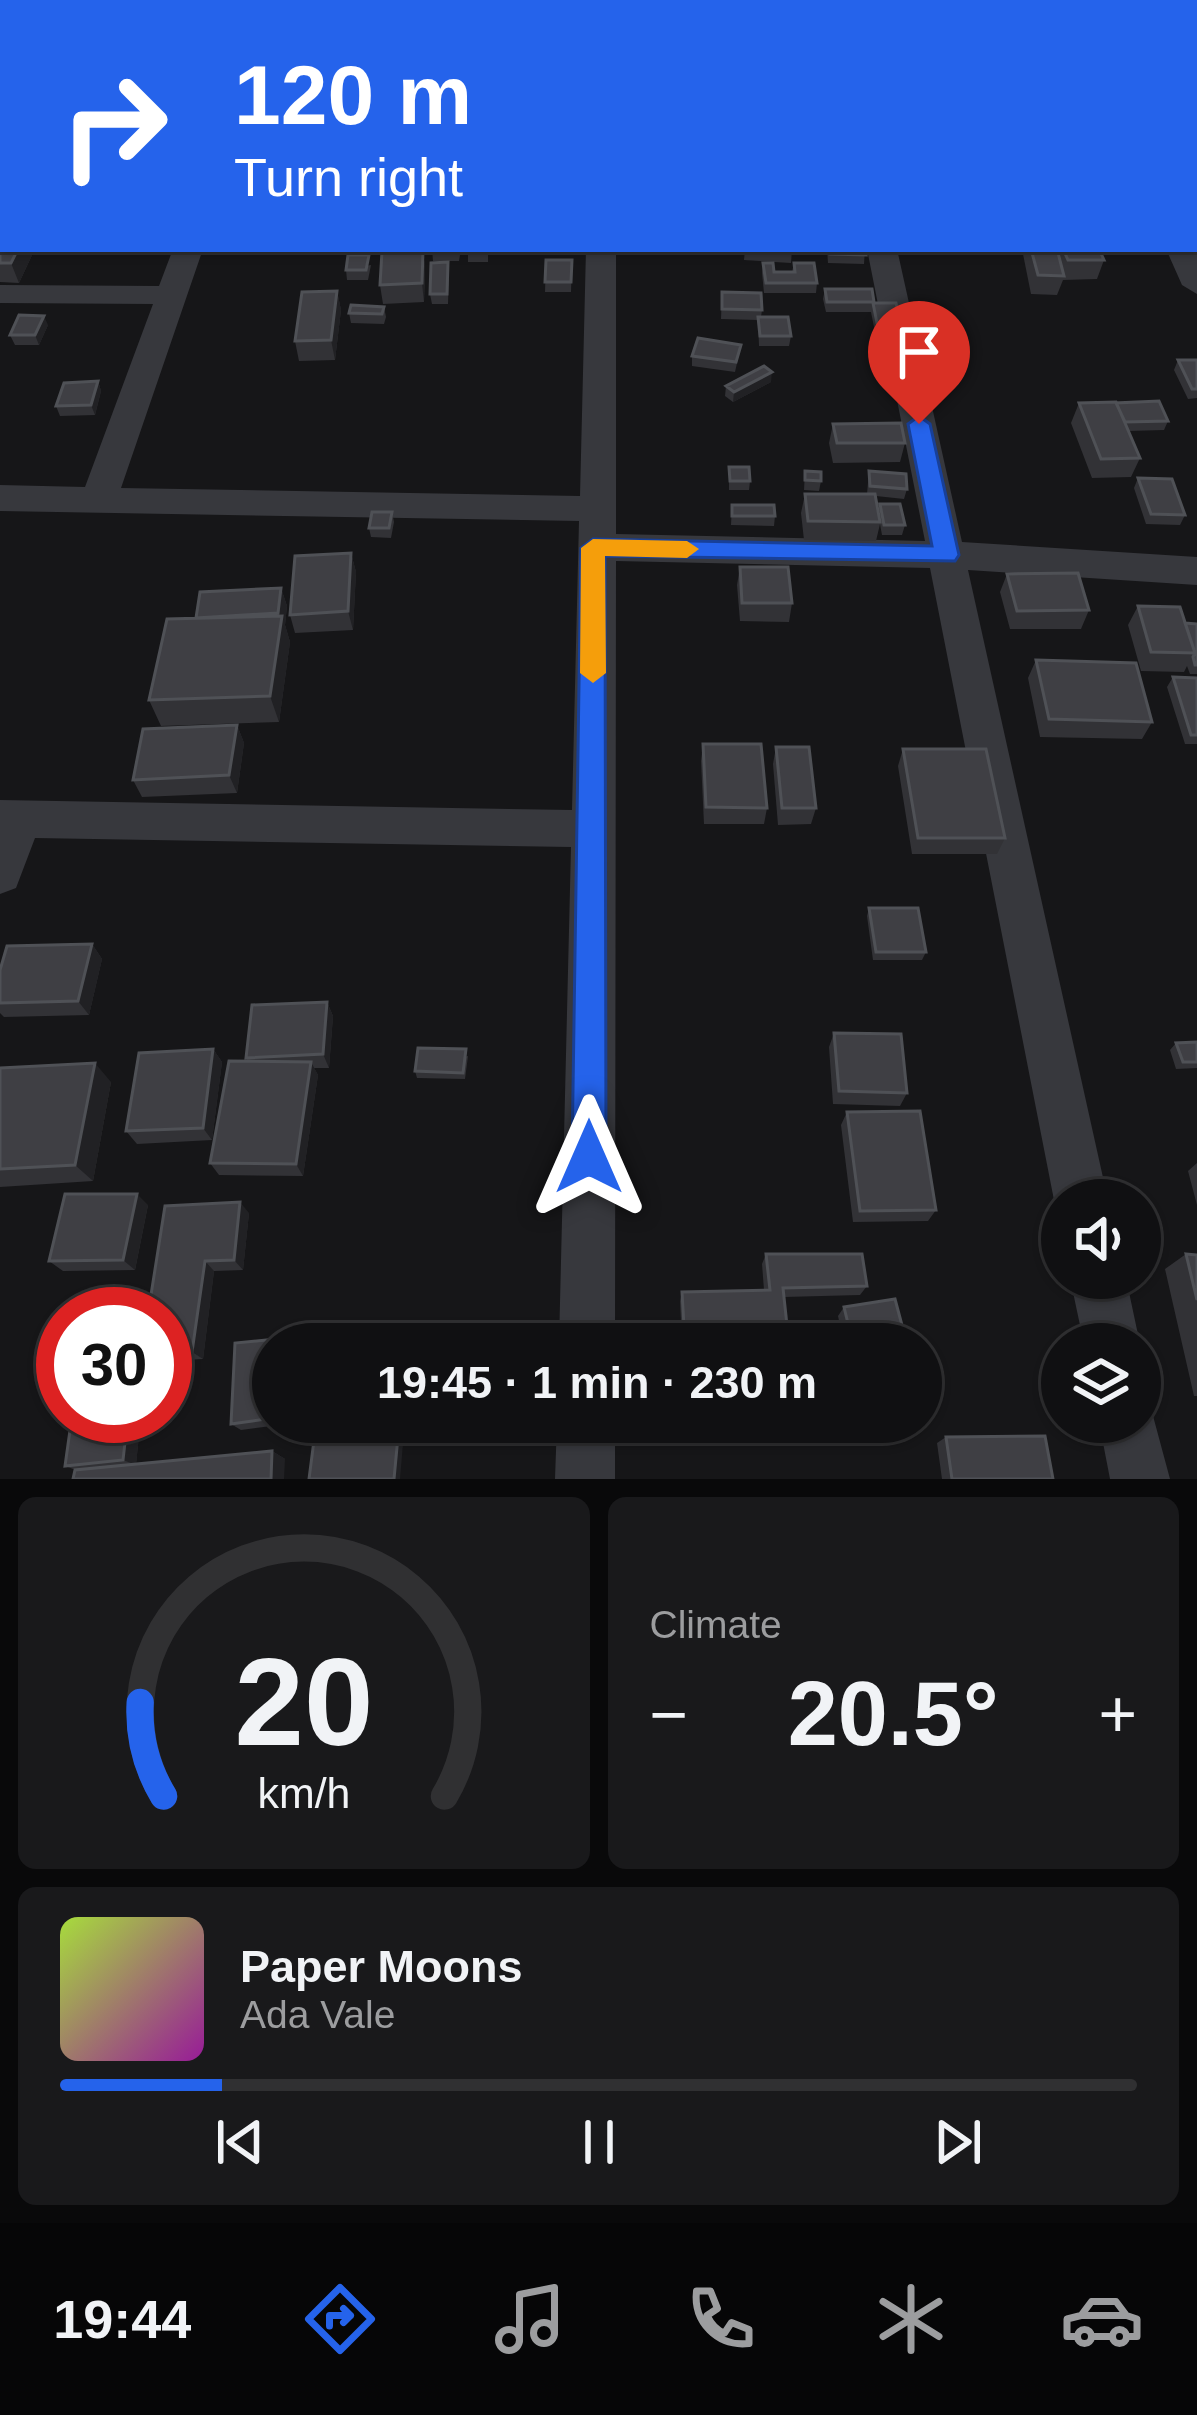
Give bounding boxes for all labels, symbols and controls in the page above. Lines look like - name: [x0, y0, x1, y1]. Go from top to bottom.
- icon: right: [36, 48, 192, 204]
- text: 120 m: [234, 48, 472, 142]
- text: Turn right: [234, 147, 463, 207]
- pin: [868, 301, 970, 424]
- icon: arrive: [886, 319, 952, 385]
- position arrow: [526, 1094, 652, 1220]
- map controls: [1041, 1179, 1161, 1443]
- button: sound: [1041, 1179, 1161, 1299]
- speed limit sign: 30: [36, 1287, 192, 1443]
- button: layers: [1041, 1323, 1161, 1443]
- text: 19:45 · 1 min · 230 m: [377, 1357, 817, 1408]
- text: Climate: [650, 1603, 782, 1646]
- text: 20: [234, 1632, 373, 1771]
- text: 20.5°: [788, 1664, 999, 1764]
- text: −: [650, 1677, 688, 1751]
- text: +: [1098, 1677, 1137, 1751]
- text: km/h: [257, 1769, 350, 1817]
- text: Paper Moons: [240, 1941, 523, 1992]
- text: Ada Vale: [240, 1993, 395, 2036]
- icon: previous: [207, 2109, 273, 2175]
- icon: pause: [566, 2109, 632, 2175]
- icon: next: [925, 2109, 991, 2175]
- icon: directions: [298, 2277, 382, 2361]
- icon: music: [488, 2277, 572, 2361]
- icon: phone: [679, 2277, 763, 2361]
- icon: climate: [869, 2277, 953, 2361]
- icon: car: [1060, 2277, 1144, 2361]
- text: 19:44: [53, 2289, 191, 2349]

